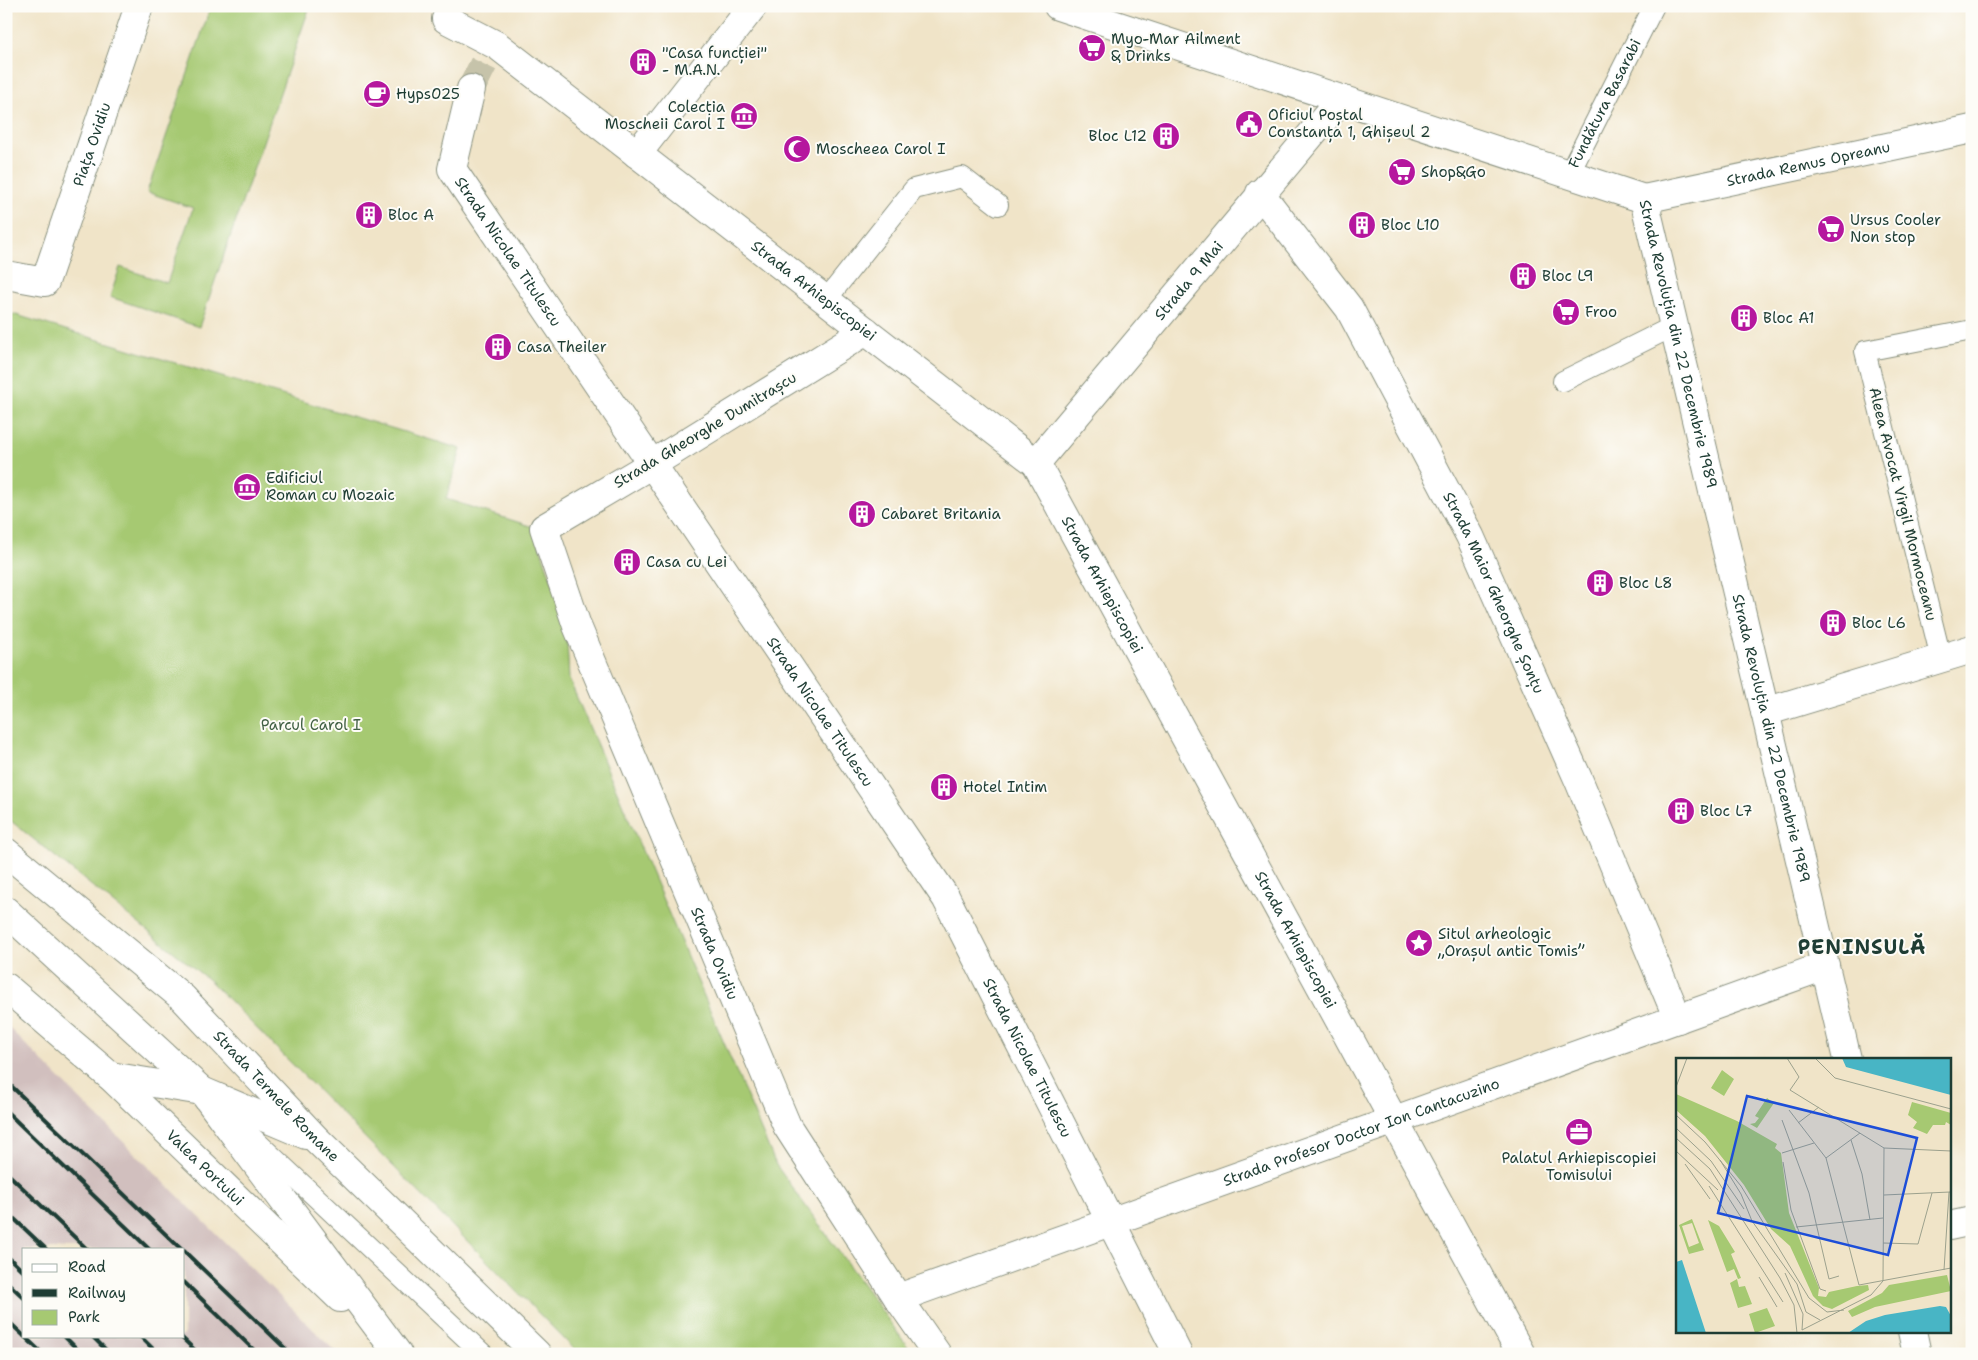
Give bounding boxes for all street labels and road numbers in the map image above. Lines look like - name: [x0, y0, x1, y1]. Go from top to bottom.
- street label: Fundătura Basarabi: [1564, 35, 1646, 172]
- street label: Piața Ovidiu: [68, 100, 115, 189]
- street label: Strada Remus Opreanu: [1725, 137, 1892, 191]
- street label: Strada Nicolae Titulescu: [450, 173, 566, 330]
- street label: Strada Revoluția din 22 Decembrie 1989: [1635, 198, 1722, 490]
- street label: Strada Arhiepiscopiei: [747, 236, 880, 346]
- street label: Strada 9 Mai: [1150, 237, 1228, 324]
- street label: Strada Gheorghe Dumitrașcu: [610, 367, 801, 494]
- street label: Aleea Avocat Virgil Mormoceanu: [1864, 385, 1942, 623]
- street label: Strada Maior Gheorghe Șonțu: [1438, 488, 1549, 697]
- street label: Strada Arhiepiscopiei: [1057, 513, 1148, 657]
- street label: Strada Revoluția din 22 Decembrie 1989: [1728, 592, 1815, 884]
- street label: Strada Nicolae Titulescu: [762, 633, 878, 791]
- street label: Strada Arhiepiscopiei: [1250, 868, 1341, 1012]
- street label: Strada Ovidiu: [686, 904, 743, 1003]
- street label: Strada Nicolae Titulescu: [978, 974, 1076, 1141]
- street label: Strada Termele Romane: [209, 1026, 344, 1166]
- street label: Strada Profesor Doctor Ion Cantacuzino: [1220, 1073, 1502, 1191]
- street label: Valea Portului: [162, 1125, 248, 1210]

